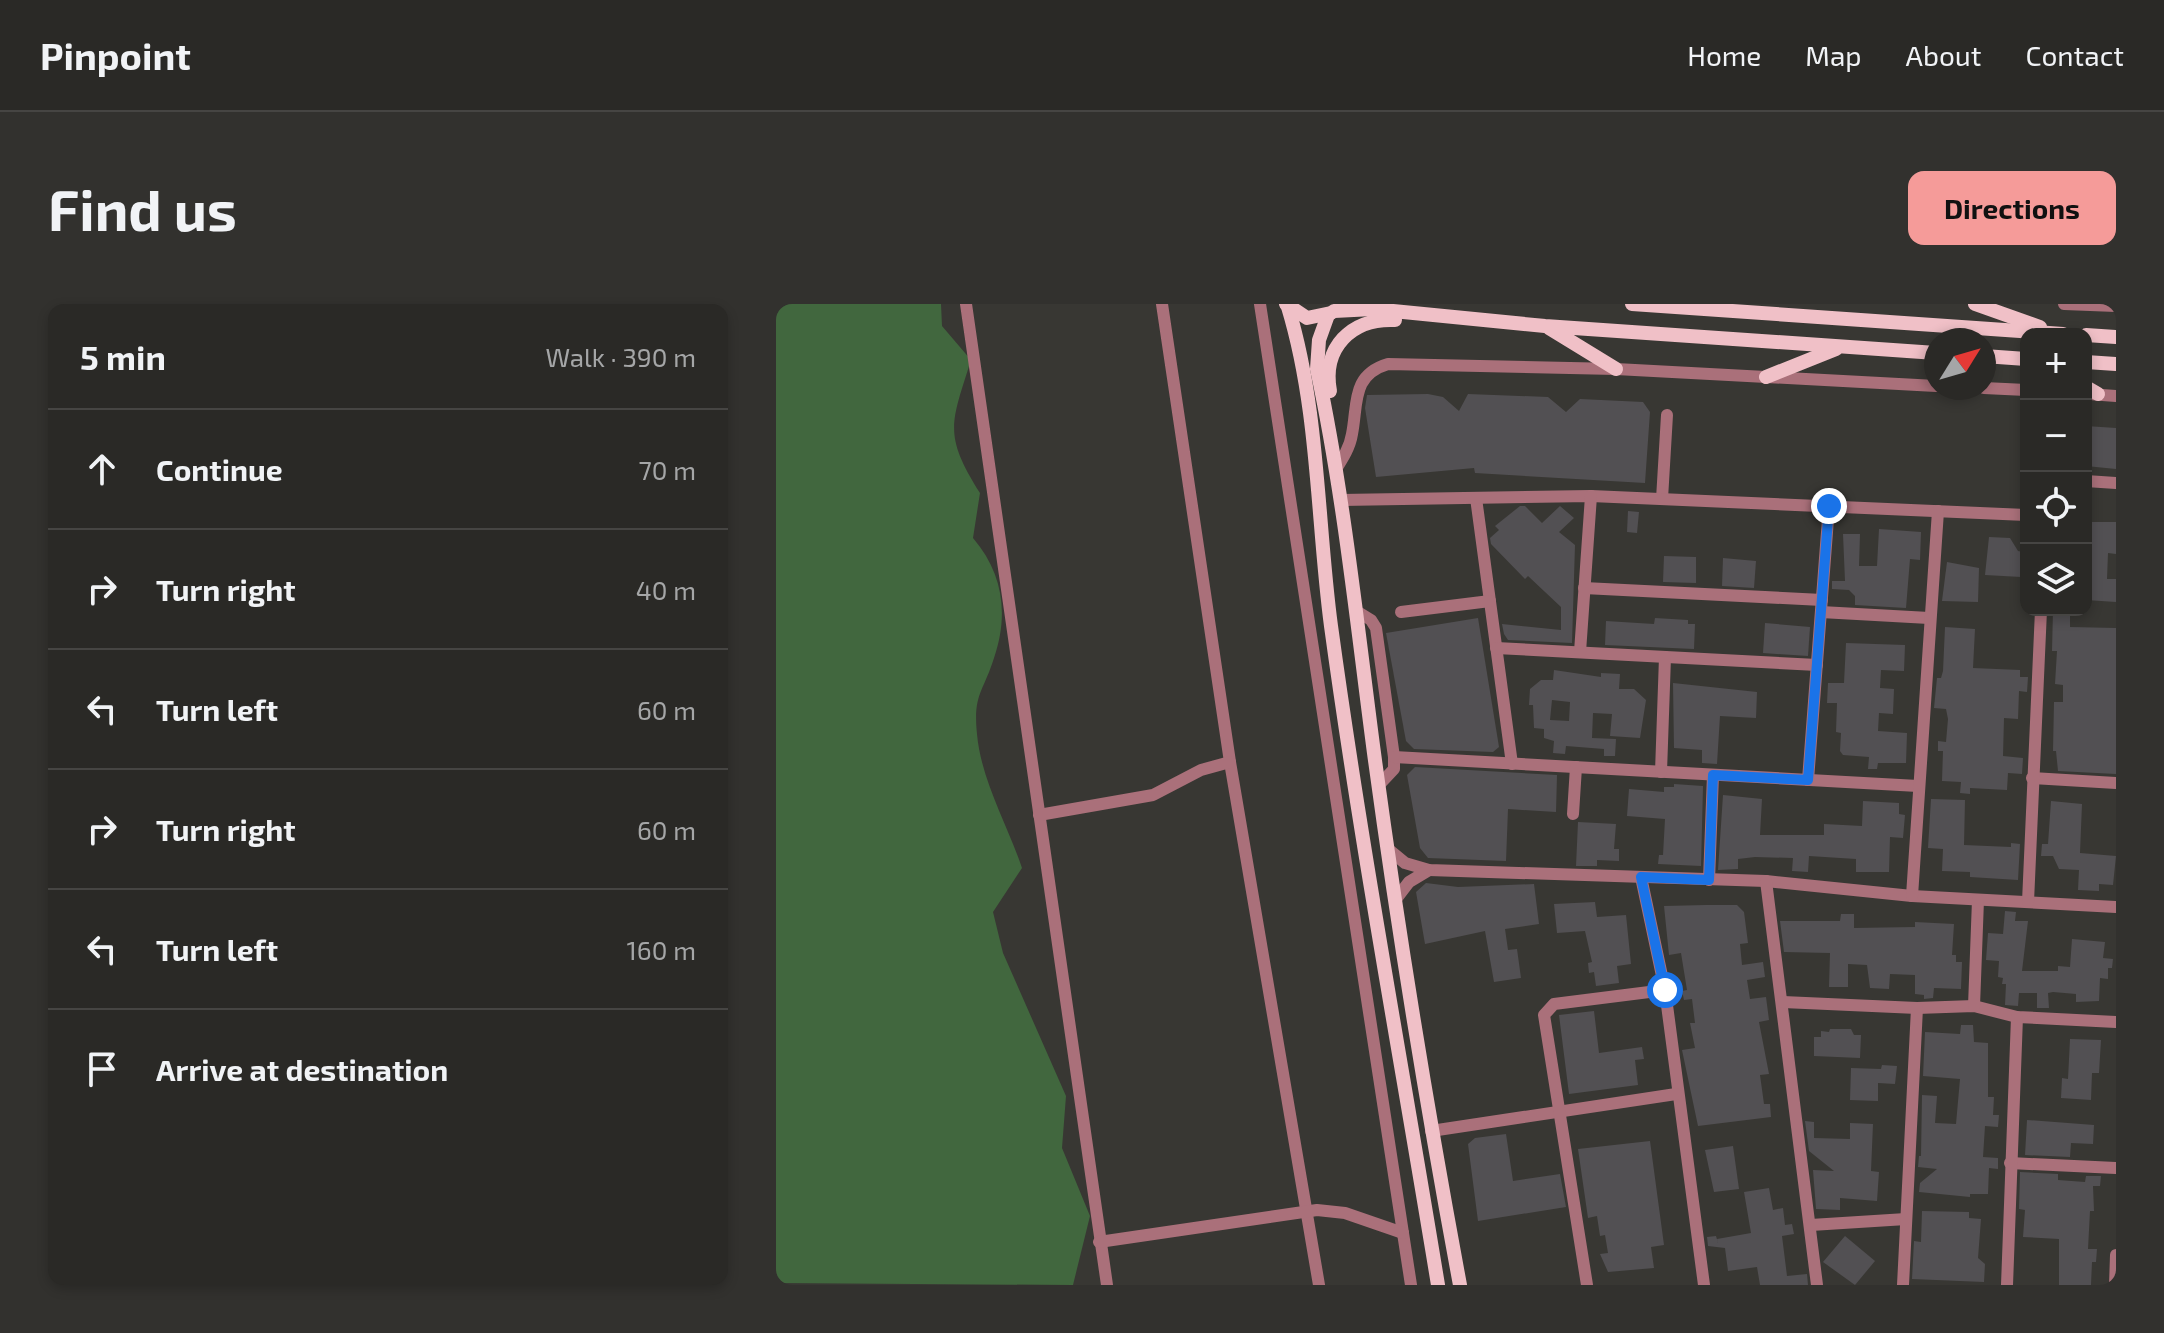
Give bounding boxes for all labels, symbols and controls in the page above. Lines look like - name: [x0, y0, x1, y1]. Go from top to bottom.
- text: Pinpoint: [40, 32, 191, 78]
- text: Home: [1687, 38, 1761, 72]
- text: Map: [1805, 38, 1862, 72]
- text: About: [1906, 38, 1981, 72]
- text: Contact: [2025, 38, 2124, 72]
- button: Directions: [1908, 171, 2116, 245]
- text: Find us: [48, 175, 237, 242]
- north arrow: [1924, 328, 1996, 400]
- map controls: [2020, 328, 2092, 616]
- button: +: [2020, 328, 2092, 400]
- text: 5 min: [80, 336, 166, 377]
- text: Walk · 390 m: [545, 341, 696, 372]
- button: −: [2020, 400, 2092, 472]
- icon: ahead: [80, 447, 124, 491]
- text: Continue: [156, 451, 283, 487]
- text: 70 m: [638, 454, 696, 485]
- button: locate: [2020, 472, 2092, 544]
- route end: [1811, 488, 1847, 524]
- button: layers: [2020, 544, 2092, 616]
- icon: right: [80, 567, 124, 611]
- text: Turn right: [156, 571, 296, 607]
- text: 40 m: [636, 574, 696, 605]
- icon: left: [80, 687, 124, 731]
- text: Turn left: [156, 691, 278, 727]
- text: 60 m: [637, 694, 696, 725]
- icon: right: [80, 807, 124, 851]
- text: Turn right: [156, 811, 296, 847]
- text: 60 m: [637, 814, 696, 845]
- icon: left: [80, 927, 124, 971]
- text: Turn left: [156, 931, 278, 967]
- text: 160 m: [627, 934, 696, 965]
- route start: [1647, 972, 1683, 1008]
- icon: arrive: [80, 1047, 124, 1091]
- text: Arrive at destination: [156, 1051, 448, 1087]

